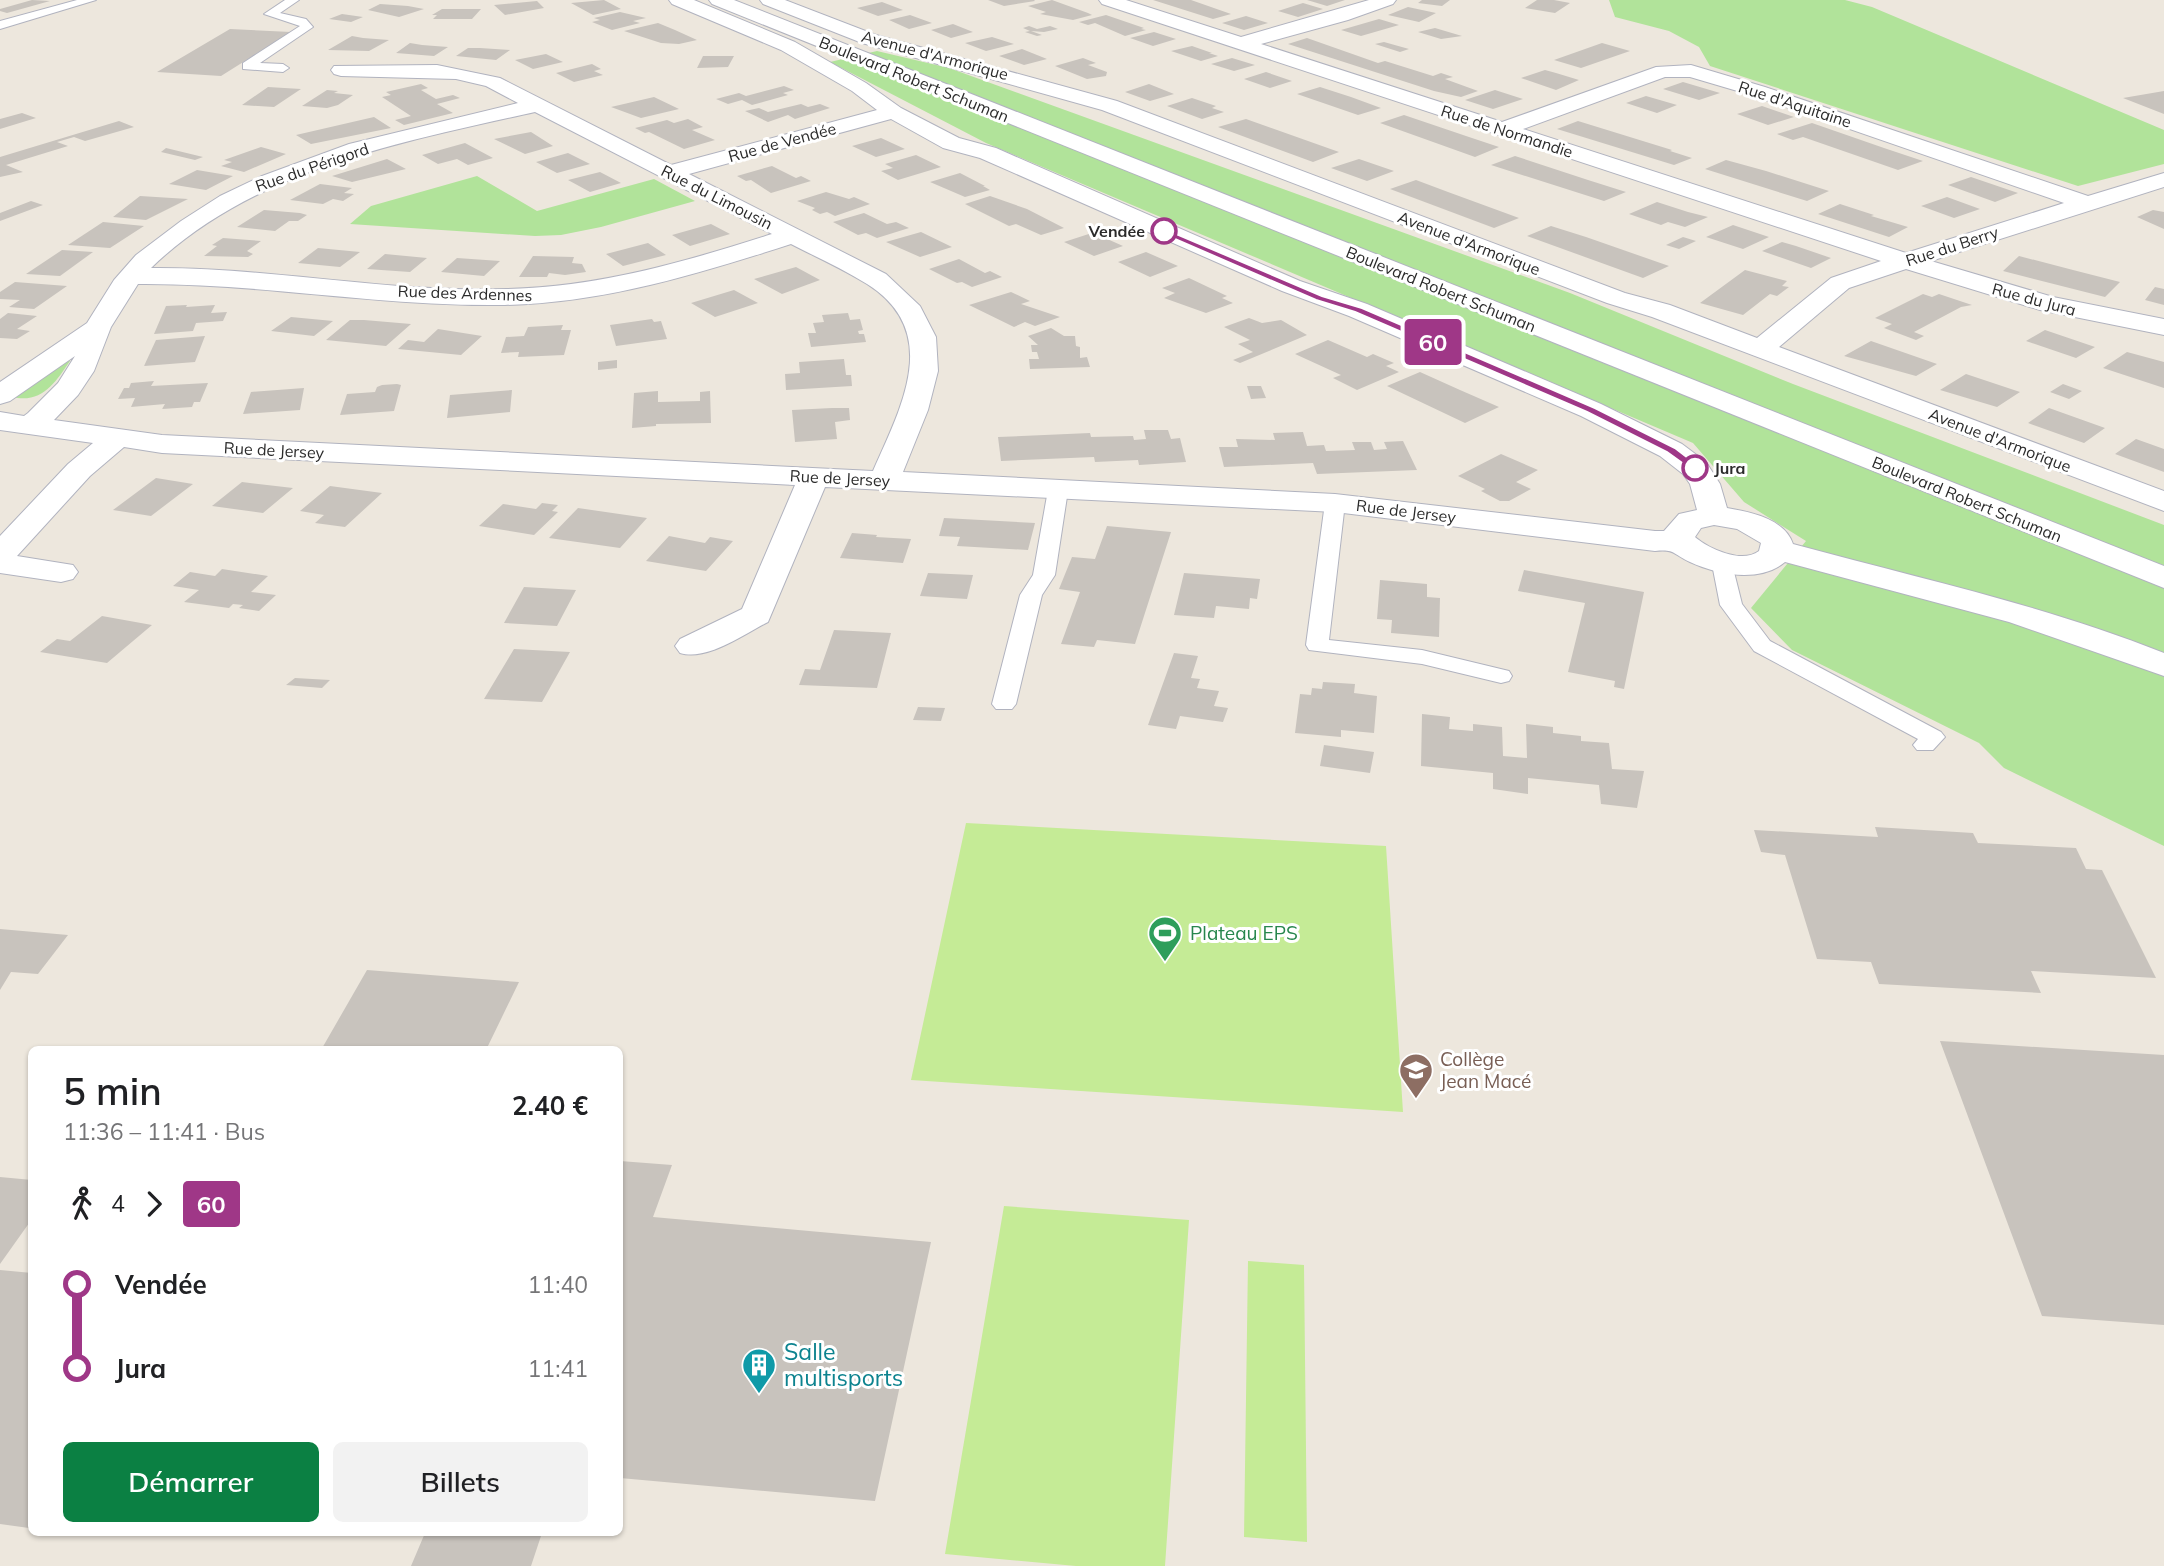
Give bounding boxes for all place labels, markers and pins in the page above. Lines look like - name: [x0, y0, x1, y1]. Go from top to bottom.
- marker: Vendée: [1151, 218, 1177, 244]
- place label: Vendée: [1088, 221, 1145, 241]
- marker: Jura: [1682, 455, 1708, 481]
- place label: Jura: [1714, 458, 1745, 478]
- sports icon: Plateau EPS: [1146, 914, 1184, 963]
- place label: Plateau EPS: [1190, 921, 1298, 945]
- place label: Collège Jean Macé: [1440, 1047, 1531, 1093]
- school or university icon: Collège Jean Macé: [1397, 1051, 1435, 1100]
- place label: Salle multisports: [784, 1337, 903, 1392]
- building icon: Salle multisports: [740, 1346, 778, 1395]

